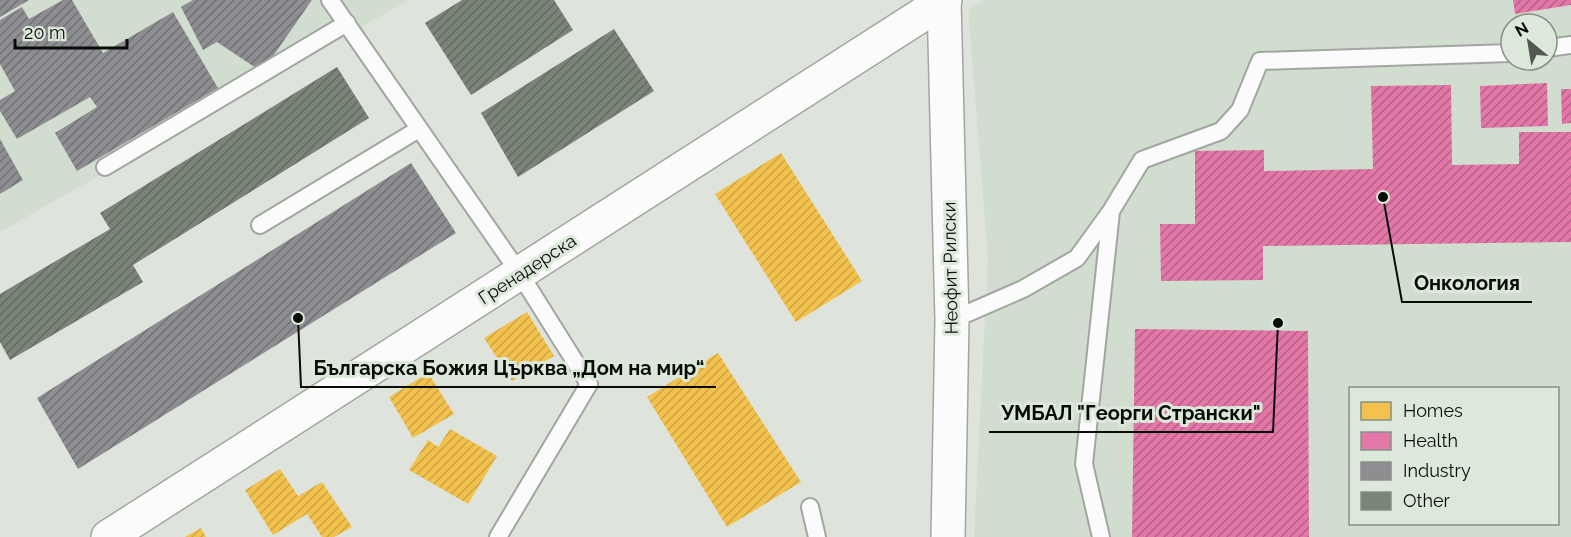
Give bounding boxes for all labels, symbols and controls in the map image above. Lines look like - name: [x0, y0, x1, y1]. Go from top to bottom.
- scale bar: [15, 12, 128, 50]
- north arrow: [1499, 12, 1559, 72]
- text: N: [1512, 18, 1532, 41]
- text: 20 m: [24, 22, 66, 43]
- street label: Неофит Рилски: [938, 201, 962, 335]
- street label: Гренадерска: [474, 230, 580, 308]
- callout: Онкология: [1402, 264, 1532, 302]
- text: Онкология: [1414, 271, 1520, 295]
- callout: Българска Божия Църква „Дом на мир“: [301, 349, 716, 387]
- text: Българска Божия Църква „Дом на мир“: [314, 356, 704, 380]
- legend: [1349, 387, 1559, 525]
- callout: УМБАЛ "Георги Странски": [989, 394, 1273, 432]
- text: Homes: [1403, 400, 1463, 421]
- text: УМБАЛ "Георги Странски": [1000, 401, 1261, 425]
- text: Health: [1403, 430, 1458, 451]
- text: Industry: [1403, 460, 1471, 481]
- text: Other: [1403, 490, 1451, 511]

